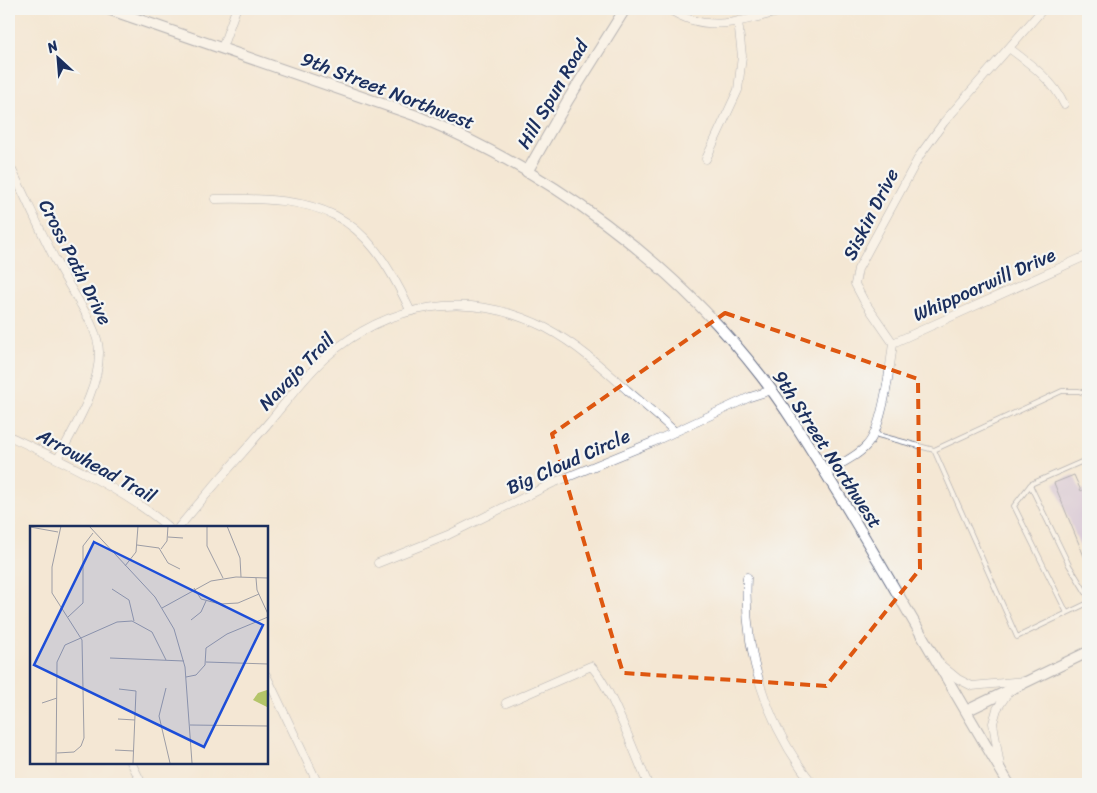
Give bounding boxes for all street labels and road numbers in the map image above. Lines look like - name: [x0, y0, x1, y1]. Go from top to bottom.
- street label: Hill Spun Road: [508, 32, 598, 155]
- street label: 9th Street Northwest: [296, 42, 479, 139]
- street label: Siskin Drive: [833, 162, 908, 266]
- street label: Cross Path Drive: [30, 193, 122, 331]
- street label: Whippoorwill Drive: [907, 238, 1061, 331]
- street label: Navajo Trail: [250, 324, 343, 418]
- street label: 9th Street Northwest: [764, 363, 891, 535]
- street label: Arrowhead Trail: [30, 418, 163, 512]
- street label: Big Cloud Circle: [501, 419, 636, 504]

